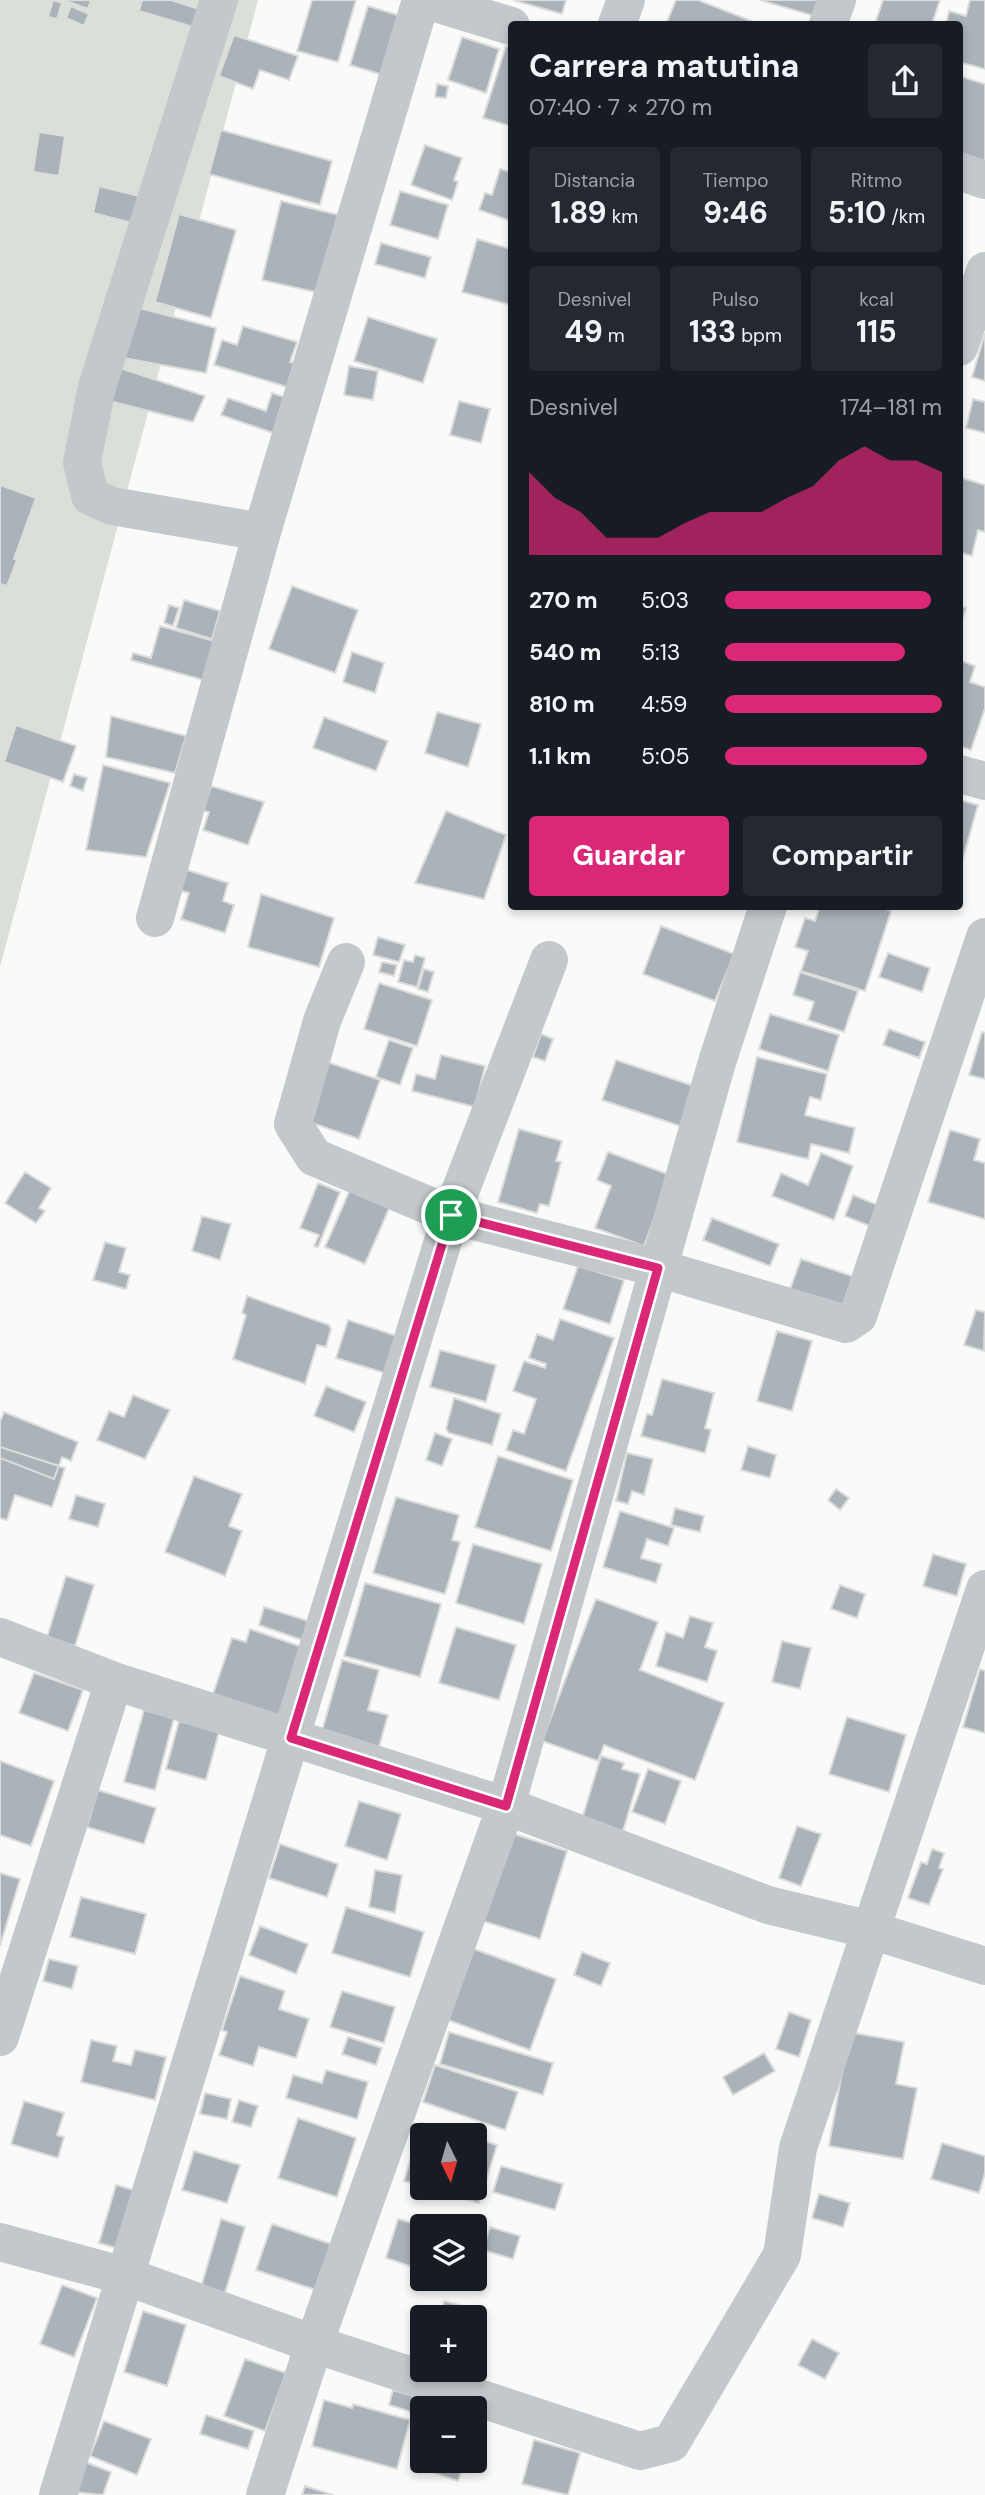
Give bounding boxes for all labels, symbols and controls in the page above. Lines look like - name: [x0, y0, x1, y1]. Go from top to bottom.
- button: share: [868, 44, 942, 118]
- text: Carrera matutina: [529, 45, 799, 87]
- text: 07:40 · 7 × 270 m: [529, 92, 712, 122]
- text: Distancia: [554, 168, 635, 193]
- text: Tiempo: [702, 168, 769, 193]
- text: Ritmo: [851, 168, 902, 193]
- text: 1.89: [551, 193, 607, 232]
- text: 9:46: [703, 193, 768, 232]
- text: 5:10: [828, 193, 886, 232]
- text: km: [607, 204, 638, 229]
- text: /km: [886, 204, 925, 229]
- text: Desnivel: [558, 287, 631, 312]
- text: Pulso: [712, 287, 759, 312]
- text: kcal: [859, 287, 894, 312]
- text: 49: [564, 312, 603, 351]
- text: 133: [689, 312, 736, 351]
- text: 115: [856, 312, 897, 351]
- text: m: [603, 323, 625, 348]
- text: bpm: [736, 323, 782, 348]
- text: Desnivel: [529, 392, 618, 422]
- text: 174–181 m: [840, 392, 942, 422]
- text: 270 m: [529, 585, 598, 615]
- text: 5:03: [641, 585, 689, 615]
- text: 540 m: [529, 637, 602, 667]
- text: 5:13: [641, 637, 680, 667]
- text: 810 m: [529, 689, 595, 719]
- text: 4:59: [641, 689, 687, 719]
- text: 1.1 km: [529, 741, 591, 771]
- text: 5:05: [641, 741, 689, 771]
- button: Guardar: [529, 816, 729, 896]
- button: Compartir: [743, 816, 942, 896]
- pin: [421, 1185, 481, 1245]
- icon: arrive: [432, 1196, 470, 1234]
- north arrow: [410, 2123, 486, 2200]
- map controls: [410, 2123, 487, 2473]
- button: layers: [410, 2214, 487, 2291]
- button: +: [410, 2305, 487, 2382]
- button: −: [410, 2396, 487, 2473]

